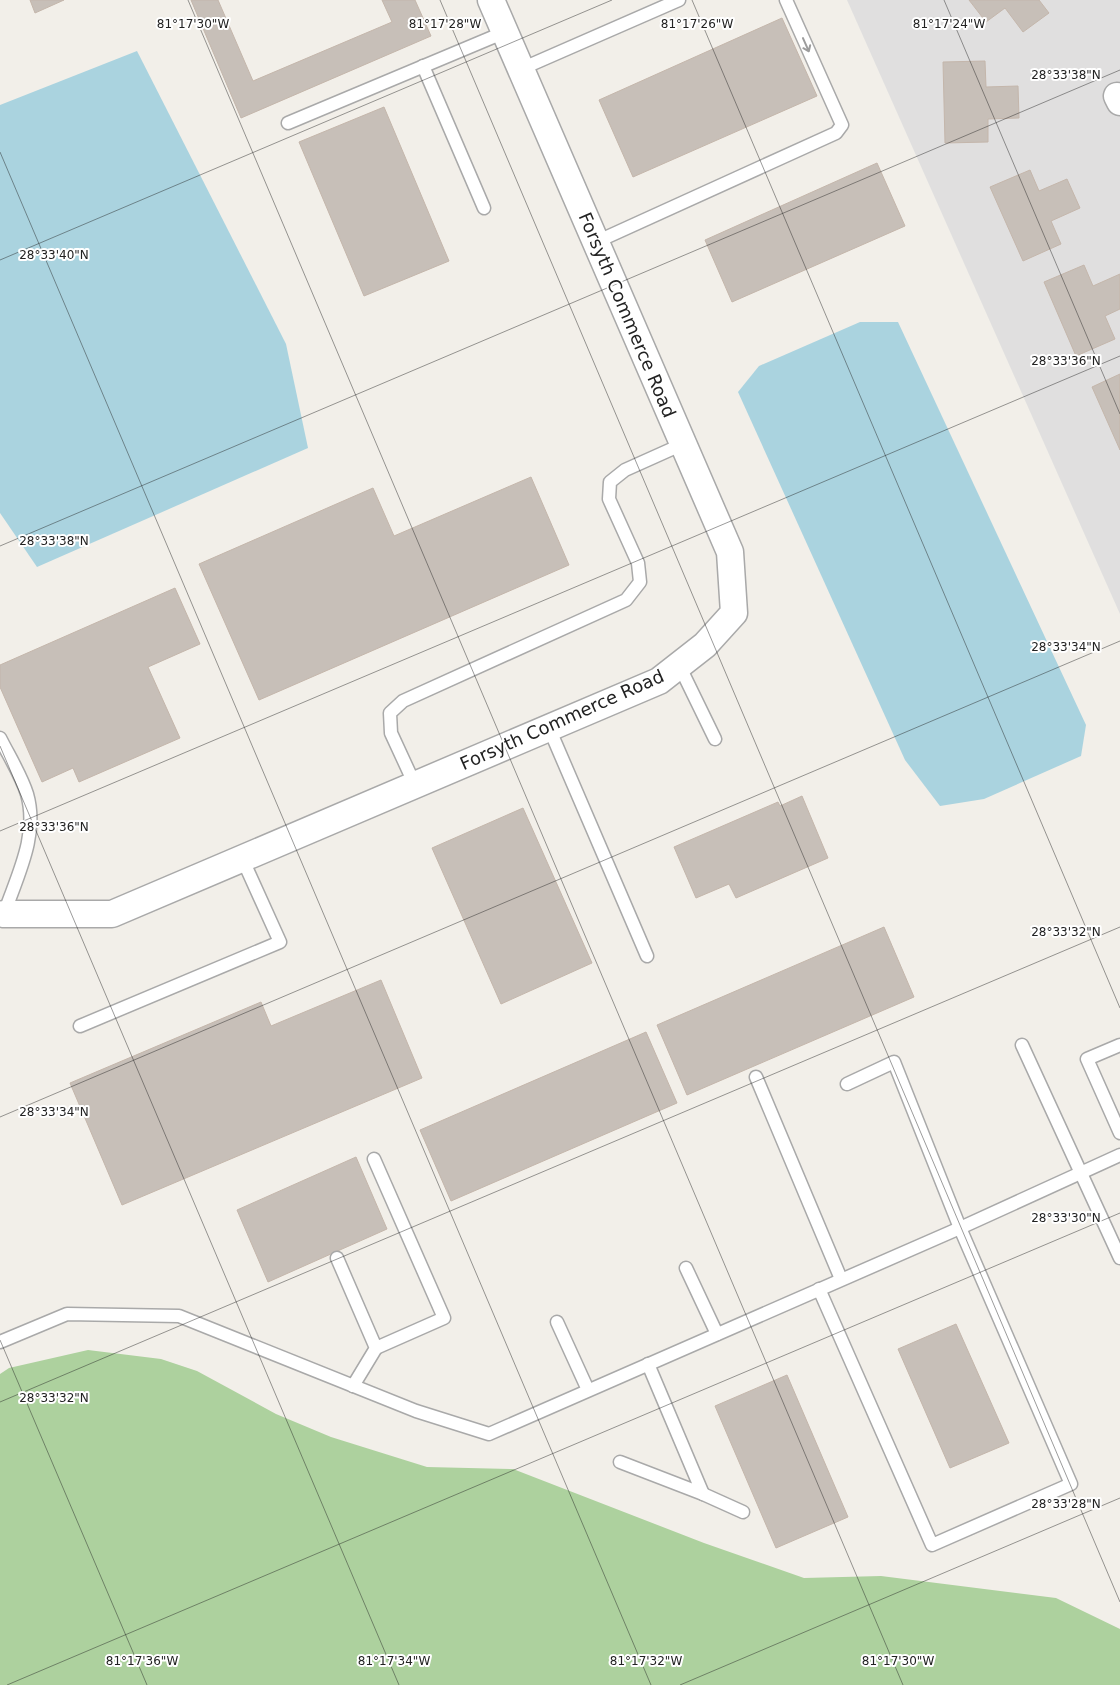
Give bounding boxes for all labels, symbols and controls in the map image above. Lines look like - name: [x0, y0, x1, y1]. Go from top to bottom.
- text: 81°17'30"W: [157, 17, 229, 31]
- text: 81°17'28"W: [409, 17, 481, 31]
- text: 81°17'26"W: [661, 17, 733, 31]
- text: 81°17'24"W: [913, 17, 985, 31]
- one-way arrow: [801, 37, 811, 52]
- text: 28°33'38"N: [1031, 68, 1101, 82]
- street label: Forsyth Commerce Road: [575, 209, 680, 421]
- text: 28°33'40"N: [19, 248, 89, 262]
- text: 28°33'36"N: [1031, 354, 1101, 368]
- text: 28°33'38"N: [19, 534, 89, 548]
- text: 28°33'34"N: [1031, 640, 1101, 654]
- street label: Forsyth Commerce Road: [457, 665, 667, 774]
- text: 28°33'36"N: [19, 820, 89, 834]
- text: 28°33'32"N: [1031, 925, 1101, 939]
- text: 28°33'34"N: [19, 1105, 89, 1119]
- text: 28°33'30"N: [1031, 1211, 1101, 1225]
- text: 28°33'32"N: [19, 1391, 89, 1405]
- text: 28°33'28"N: [1031, 1497, 1101, 1511]
- text: 81°17'36"W: [106, 1654, 178, 1668]
- text: 81°17'34"W: [358, 1654, 430, 1668]
- text: 81°17'32"W: [610, 1654, 682, 1668]
- text: 81°17'30"W: [862, 1654, 934, 1668]

